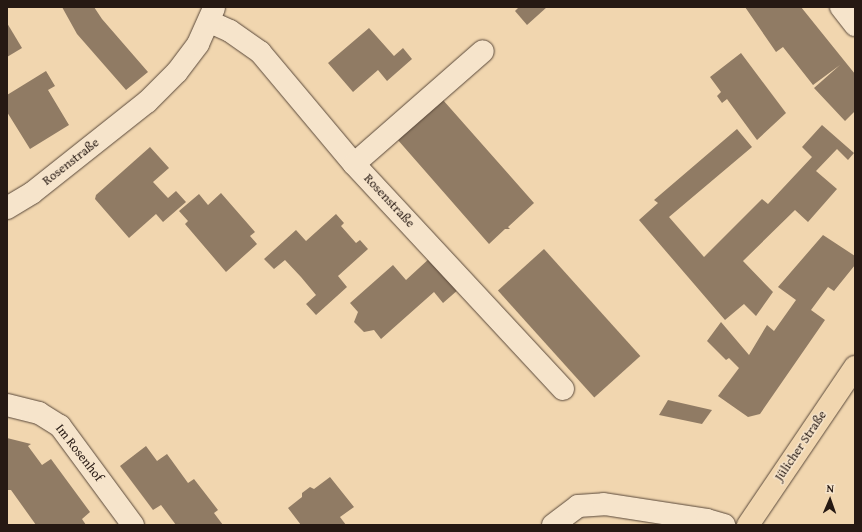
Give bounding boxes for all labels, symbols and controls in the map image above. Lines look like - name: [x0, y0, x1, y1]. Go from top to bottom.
- street label: Rosenstraße: [40, 135, 102, 189]
- street label: Rosenstraße: [360, 171, 418, 231]
- street label: Jülicher Straße: [772, 408, 830, 484]
- street label: Im Rosenhof: [52, 421, 106, 485]
- north arrow: [810, 480, 850, 520]
- text: N: [826, 480, 834, 496]

